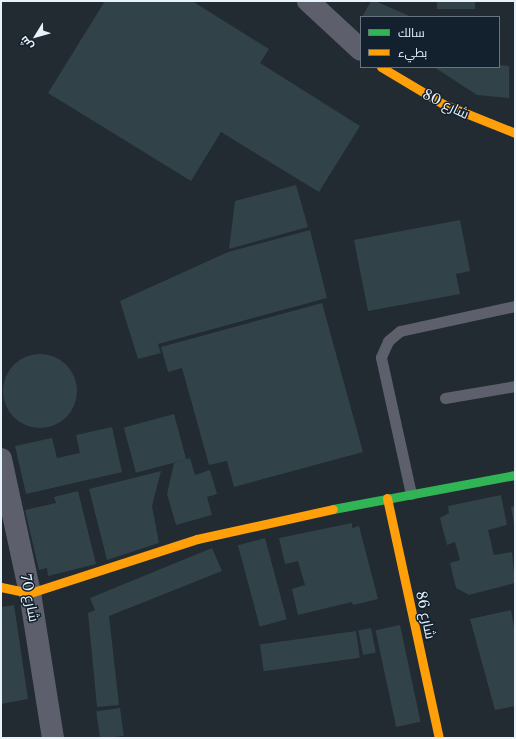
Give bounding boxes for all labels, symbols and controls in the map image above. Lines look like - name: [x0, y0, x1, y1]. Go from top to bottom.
- north arrow: [16, 16, 56, 56]
- legend: [360, 16, 500, 68]
- text: سالك: [398, 25, 425, 40]
- text: ش: [17, 33, 36, 53]
- text: بطيء: [398, 45, 427, 60]
- street label: شارع 80: [420, 86, 472, 122]
- street label: شارع 70: [17, 573, 43, 623]
- street label: شارع 86: [413, 589, 439, 641]

